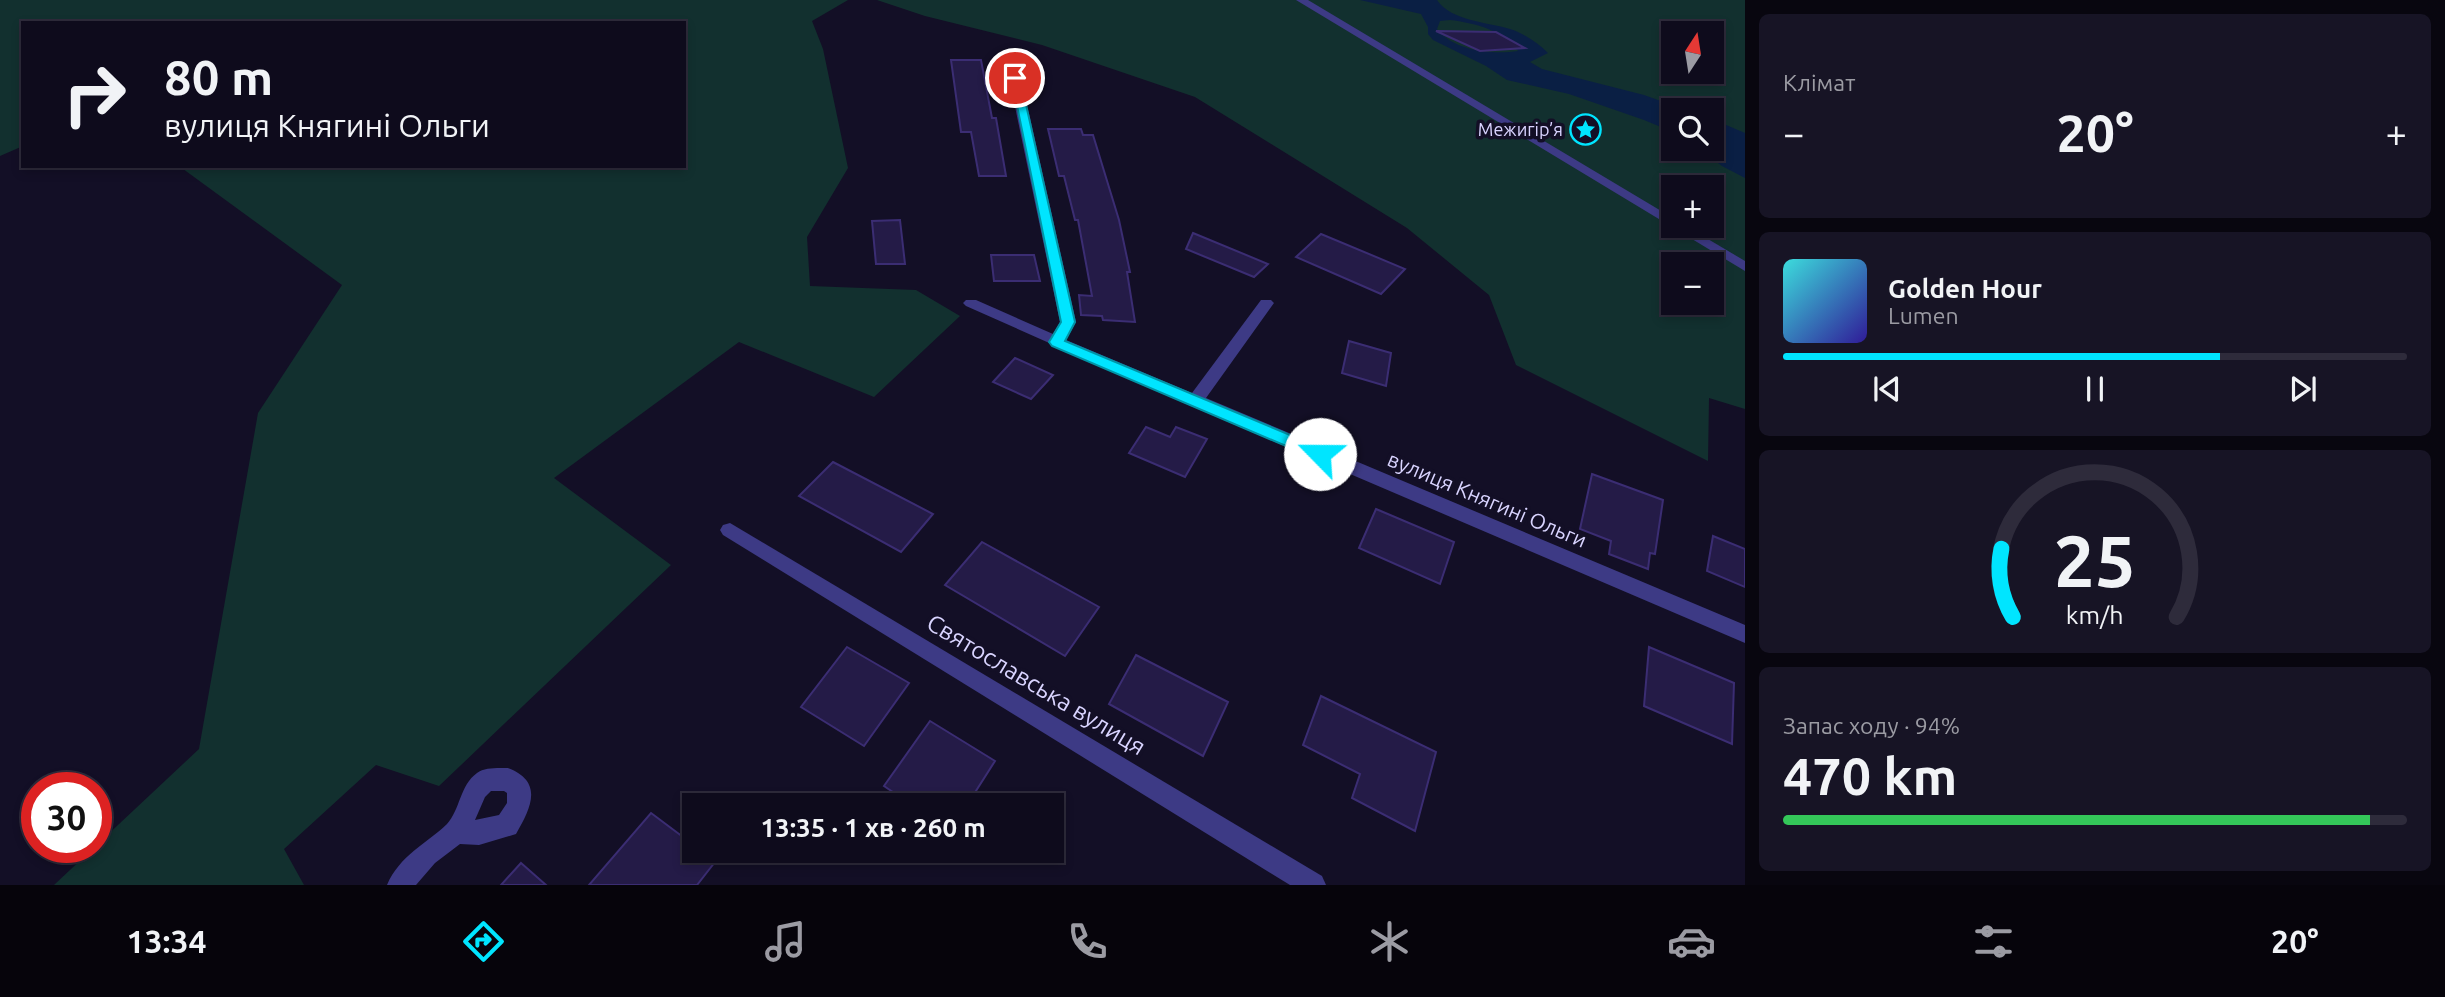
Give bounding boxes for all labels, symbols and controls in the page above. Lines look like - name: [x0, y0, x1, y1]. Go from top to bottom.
- north arrow: [1661, 21, 1724, 84]
- map controls: [1661, 21, 1724, 315]
- pin: [985, 48, 1045, 108]
- icon: right: [49, 49, 140, 140]
- text: 80 m: [164, 49, 273, 104]
- icon: arrive: [996, 59, 1034, 97]
- text: Клімат: [1783, 70, 1855, 95]
- button: search: [1661, 98, 1724, 161]
- text: 20°: [2056, 104, 2134, 162]
- text: вулиця Княгині Ольги: [164, 107, 490, 143]
- text: −: [1783, 112, 1804, 154]
- text: +: [2386, 112, 2407, 154]
- place icon: Межигір’я: [1569, 113, 1603, 147]
- place label: Межигір’я: [1478, 119, 1563, 139]
- button: +: [1661, 175, 1724, 238]
- button: −: [1661, 252, 1724, 315]
- text: Golden Hour: [1888, 274, 2042, 303]
- text: Lumen: [1888, 303, 1959, 328]
- icon: previous: [1868, 370, 1906, 408]
- icon: pause: [2076, 370, 2114, 408]
- icon: next: [2284, 370, 2322, 408]
- position arrow: [1283, 417, 1357, 491]
- street label: вулиця Княгині Ольги: [1384, 446, 1591, 552]
- text: 25: [2054, 520, 2136, 602]
- text: km/h: [2066, 601, 2124, 629]
- street label: Святославська вулиця: [922, 609, 1150, 761]
- text: Запас ходу · 94%: [1783, 713, 1960, 738]
- text: 470 km: [1783, 747, 1957, 805]
- speed limit sign: 30: [21, 772, 112, 863]
- text: 13:35 · 1 хв · 260 m: [760, 813, 986, 842]
- icon: directions: [459, 917, 508, 966]
- icon: music: [761, 917, 810, 966]
- icon: phone: [1063, 917, 1112, 966]
- icon: climate: [1365, 917, 1414, 966]
- icon: car: [1667, 917, 1716, 966]
- icon: filters: [1969, 917, 2018, 966]
- text: 13:34: [126, 923, 207, 959]
- text: 20°: [2271, 923, 2319, 959]

